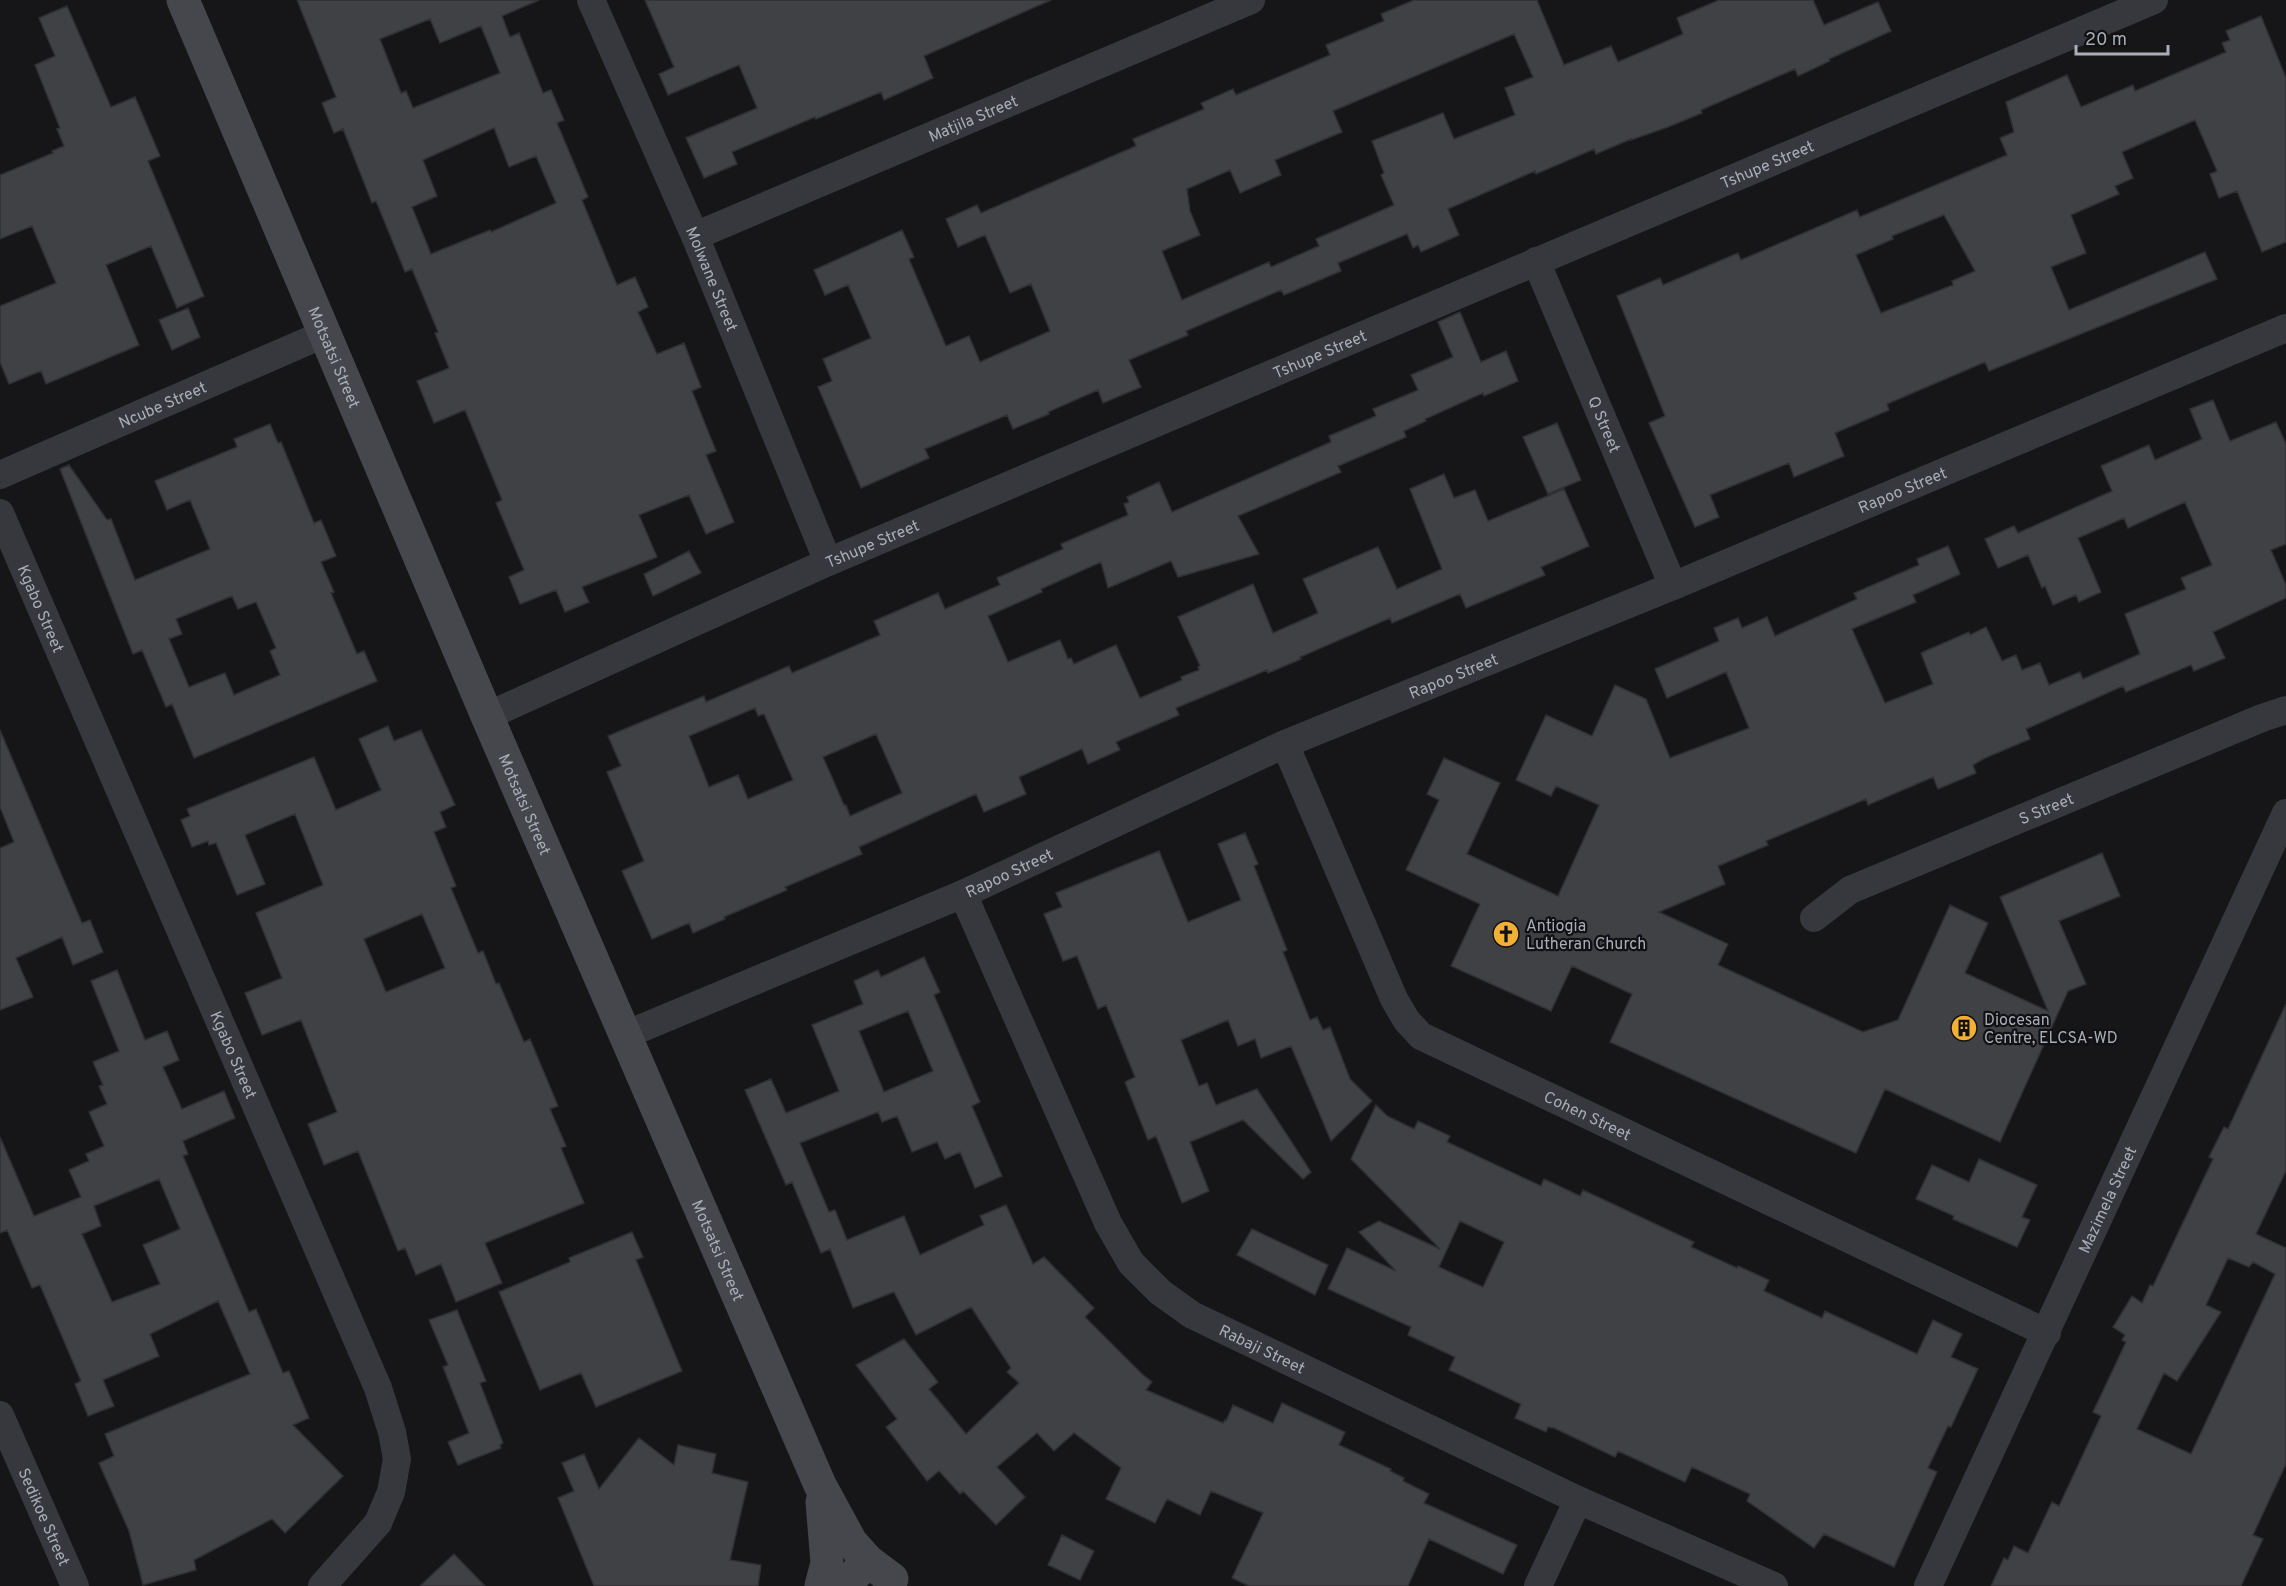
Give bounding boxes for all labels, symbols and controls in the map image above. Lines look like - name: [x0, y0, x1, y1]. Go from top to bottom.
- scale bar: [2076, 18, 2168, 56]
- text: 20 m: [2085, 29, 2127, 52]
- street label: Matjila Street: [926, 92, 1022, 148]
- street label: Tshupe Street: [1718, 137, 1818, 195]
- street label: Molwane Street: [680, 224, 741, 335]
- street label: Motsatsi Street: [302, 304, 363, 412]
- street label: Tshupe Street: [1271, 327, 1370, 384]
- street label: Ncube Street: [116, 378, 210, 434]
- street label: Q Street: [1582, 394, 1624, 456]
- street label: Rapoo Street: [1856, 464, 1950, 519]
- street label: Tshupe Street: [823, 517, 923, 574]
- street label: Kgabo Street: [12, 562, 67, 656]
- street label: Rapoo Street: [1406, 650, 1501, 704]
- street label: Motsatsi Street: [493, 751, 554, 859]
- street label: S Street: [2016, 790, 2077, 830]
- street label: Rapoo Street: [963, 845, 1057, 903]
- place label: Antiogia Lutheran Church: [1526, 917, 1646, 955]
- church icon: Antiogia Lutheran Church: [1491, 919, 1521, 949]
- street label: Kgabo Street: [204, 1008, 260, 1102]
- place label: Diocesan Centre, ELCSA-WD: [1984, 1011, 2118, 1049]
- building icon: Diocesan Centre, ELCSA-WD: [1949, 1013, 1979, 1043]
- street label: Cohen Street: [1540, 1088, 1634, 1146]
- street label: Mazimela Street: [2075, 1144, 2142, 1257]
- street label: Motsatsi Street: [686, 1197, 747, 1305]
- street label: Rabaji Street: [1215, 1321, 1308, 1380]
- street label: Sedikoe Street: [13, 1465, 73, 1570]

